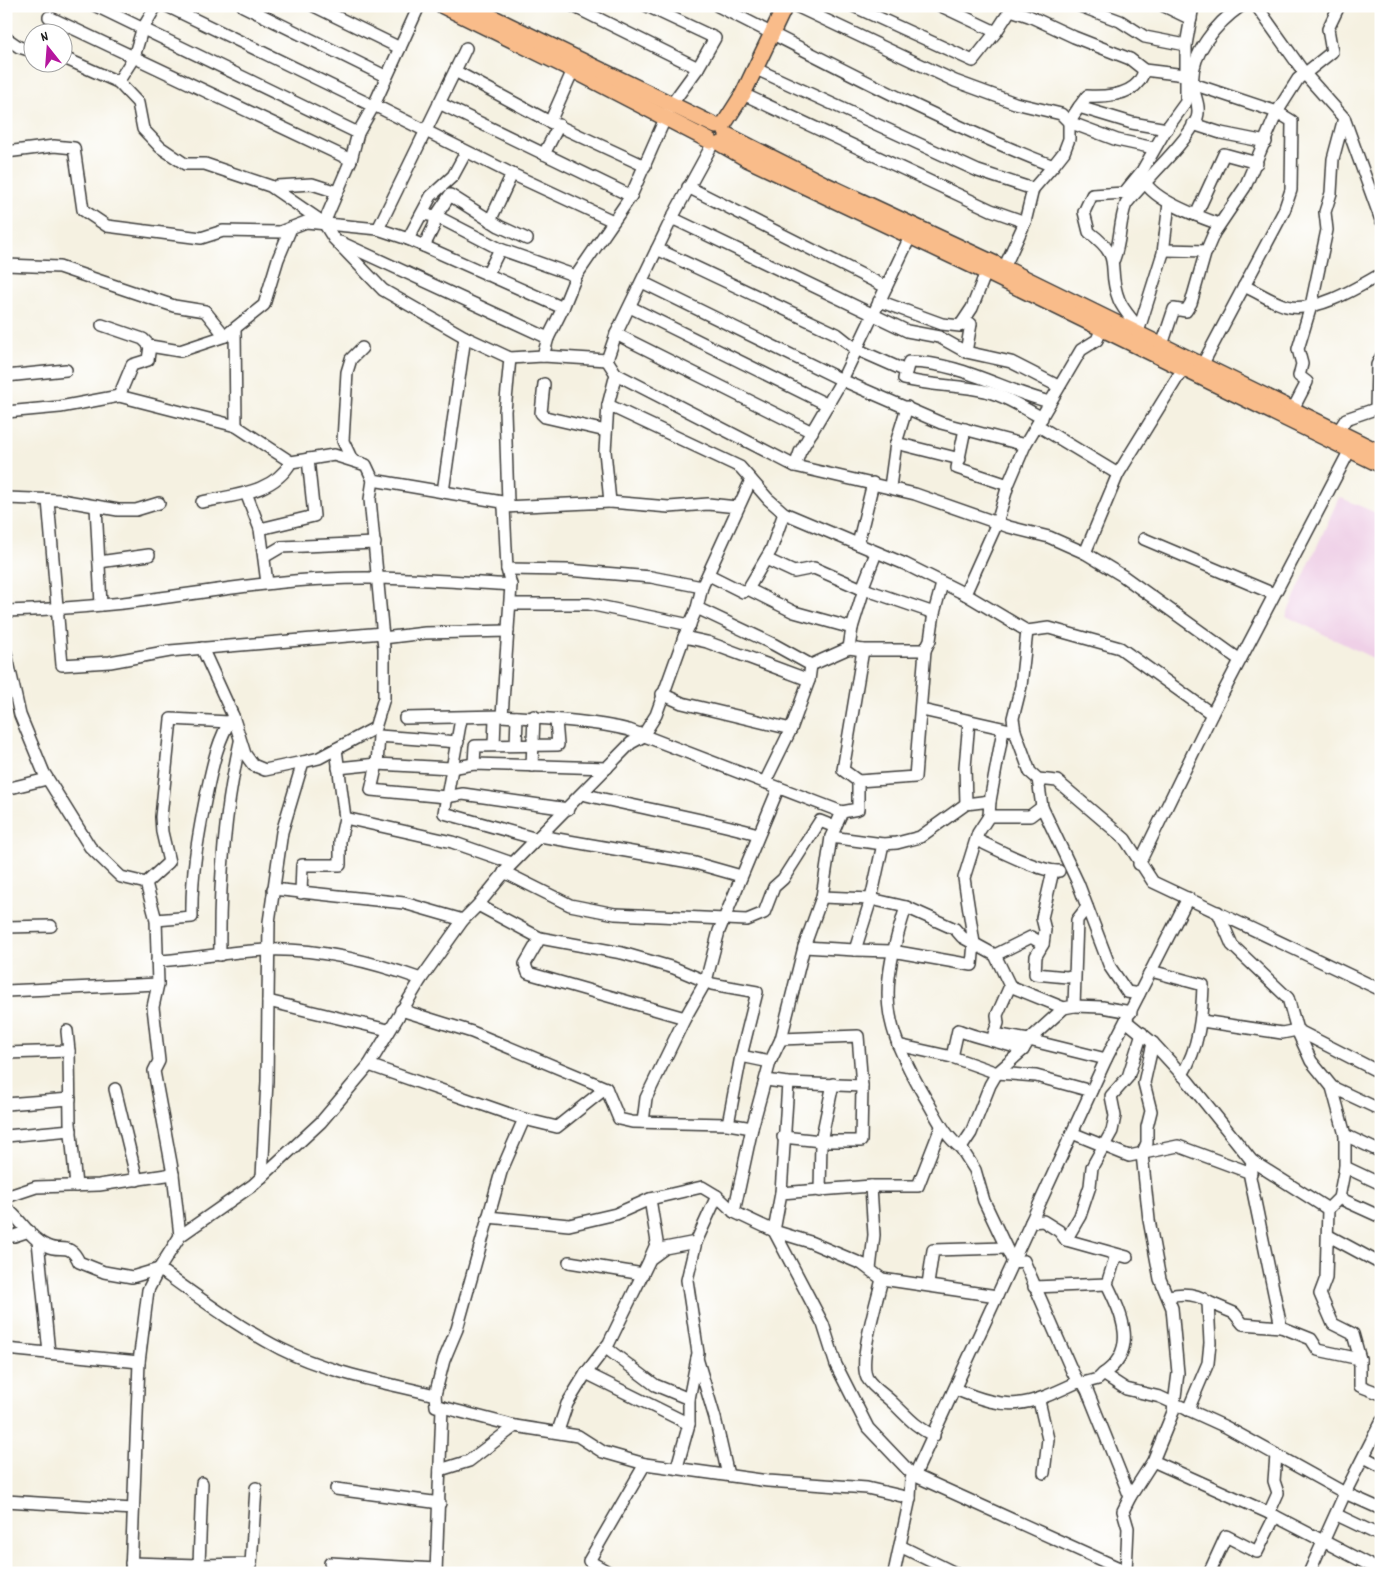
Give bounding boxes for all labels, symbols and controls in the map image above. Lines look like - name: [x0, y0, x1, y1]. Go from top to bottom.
- north arrow: [22, 22, 72, 72]
- text: N: [39, 27, 51, 48]

